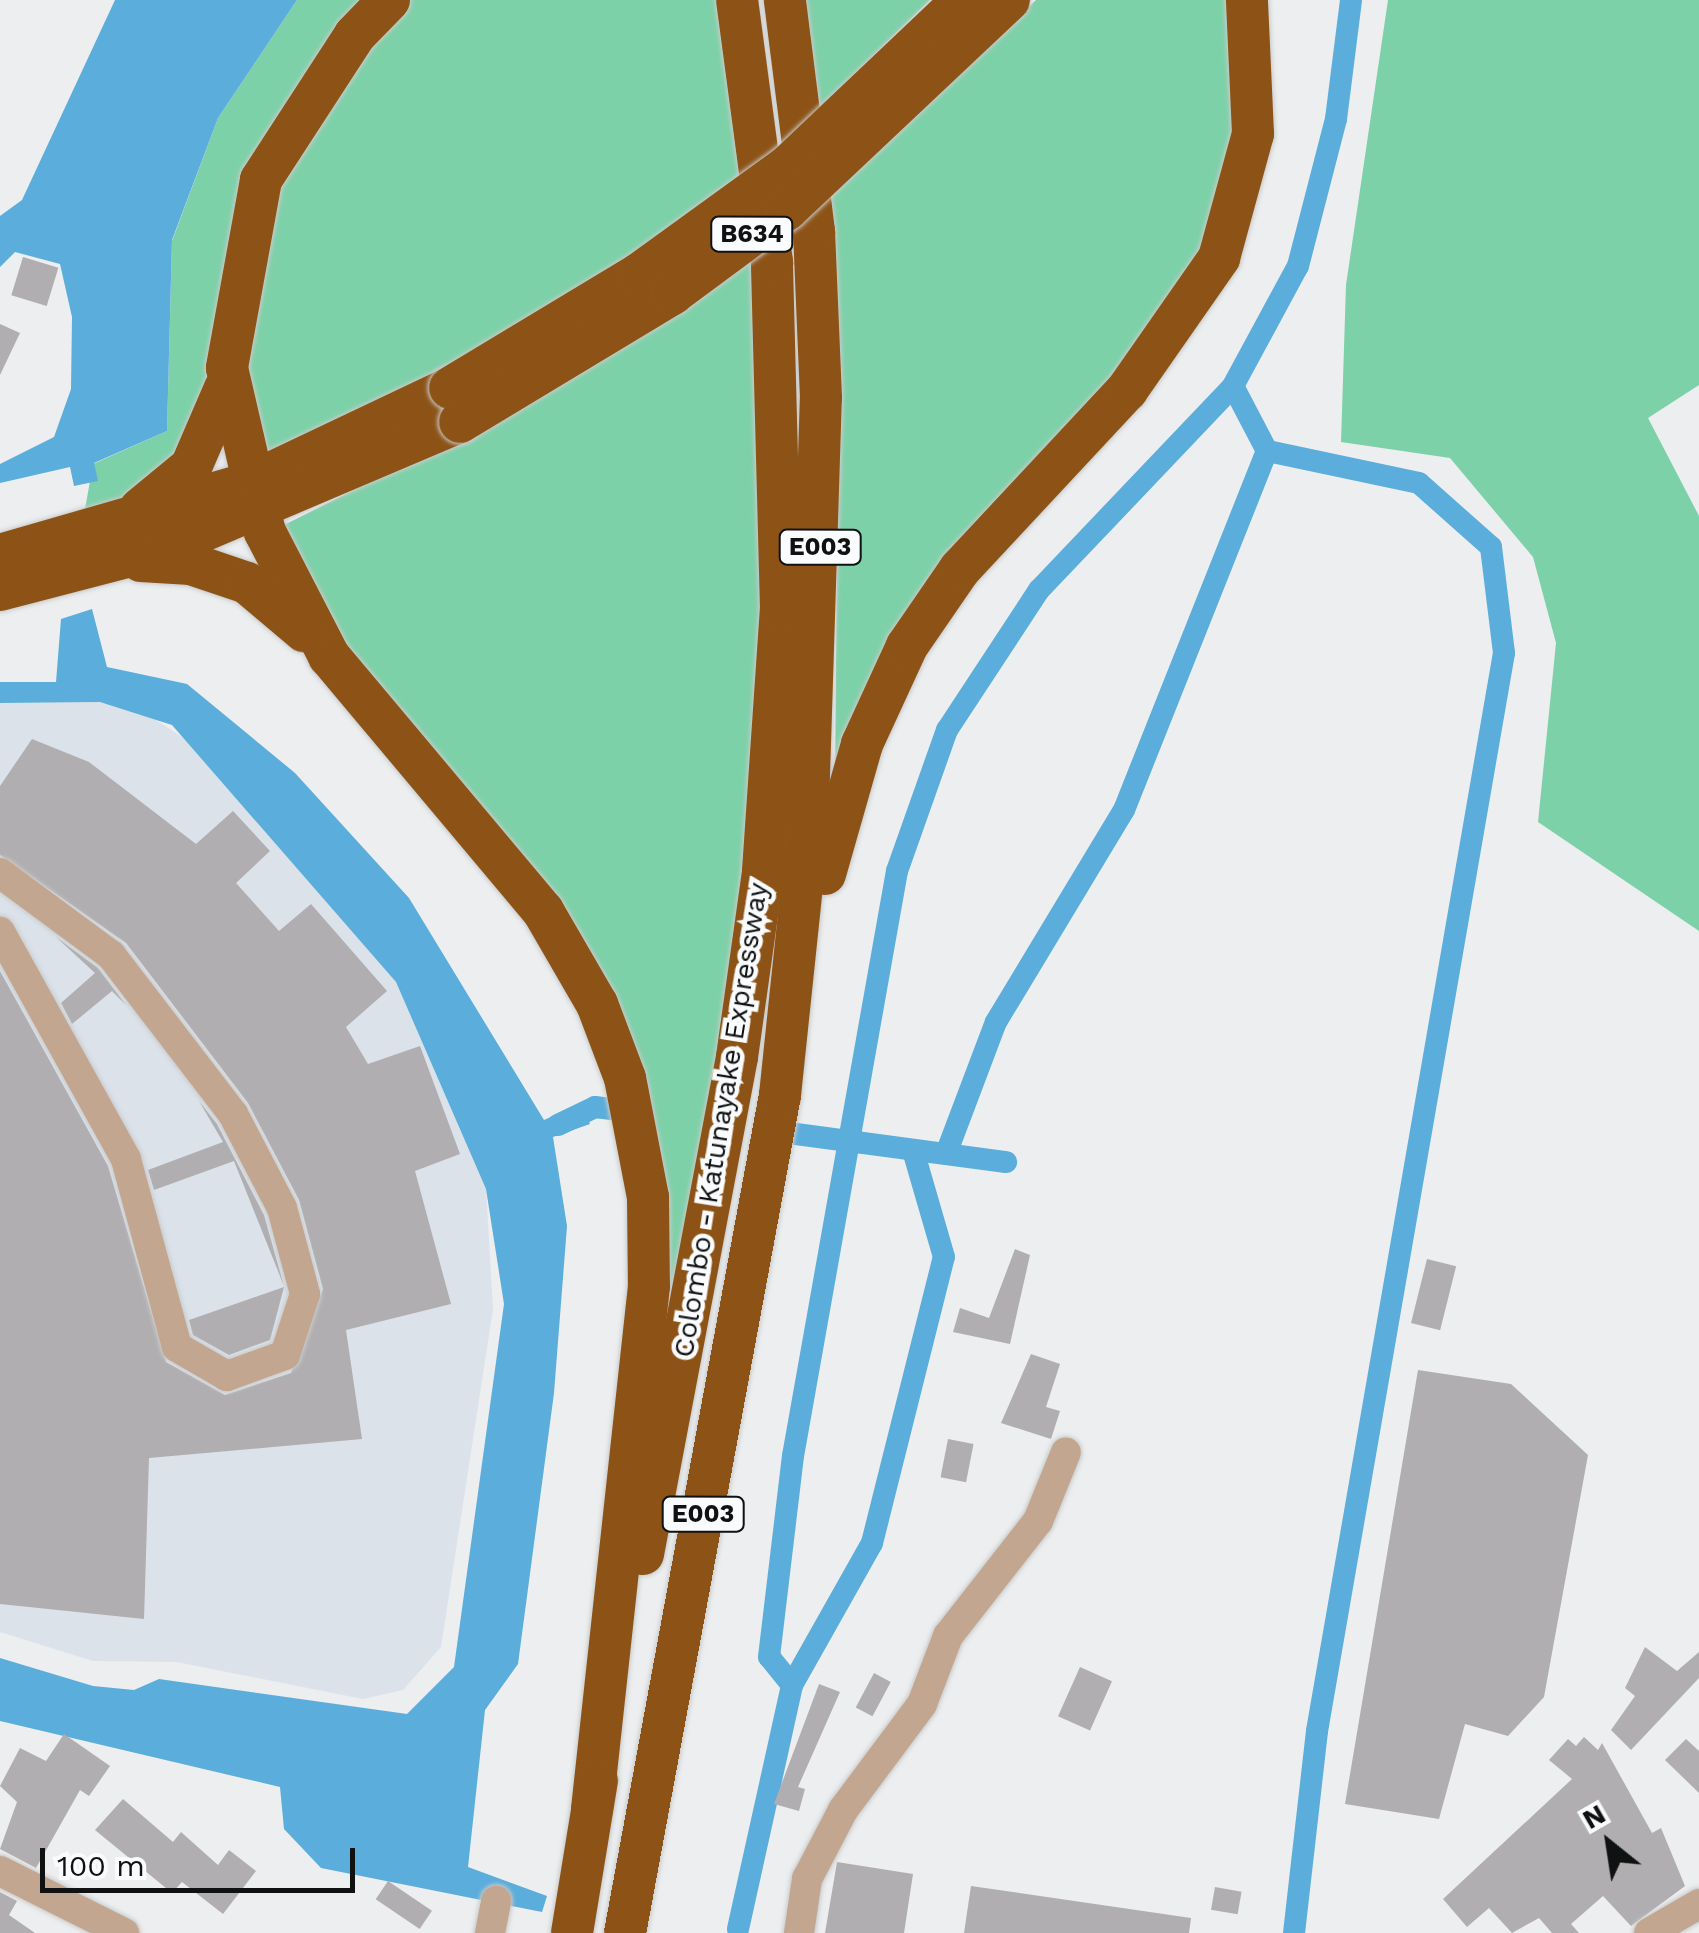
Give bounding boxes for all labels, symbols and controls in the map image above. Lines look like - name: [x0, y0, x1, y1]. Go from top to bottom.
- road number: B634: [710, 214, 794, 254]
- road number: E003: [778, 527, 862, 567]
- street label: Colombo - Katunayake Expressway: [667, 880, 775, 1360]
- road number: E003: [660, 1494, 746, 1534]
- north arrow: [1559, 1793, 1659, 1893]
- text: N: [1577, 1797, 1611, 1836]
- scale bar: [45, 1828, 360, 1890]
- text: 100 m: [57, 1848, 145, 1883]

